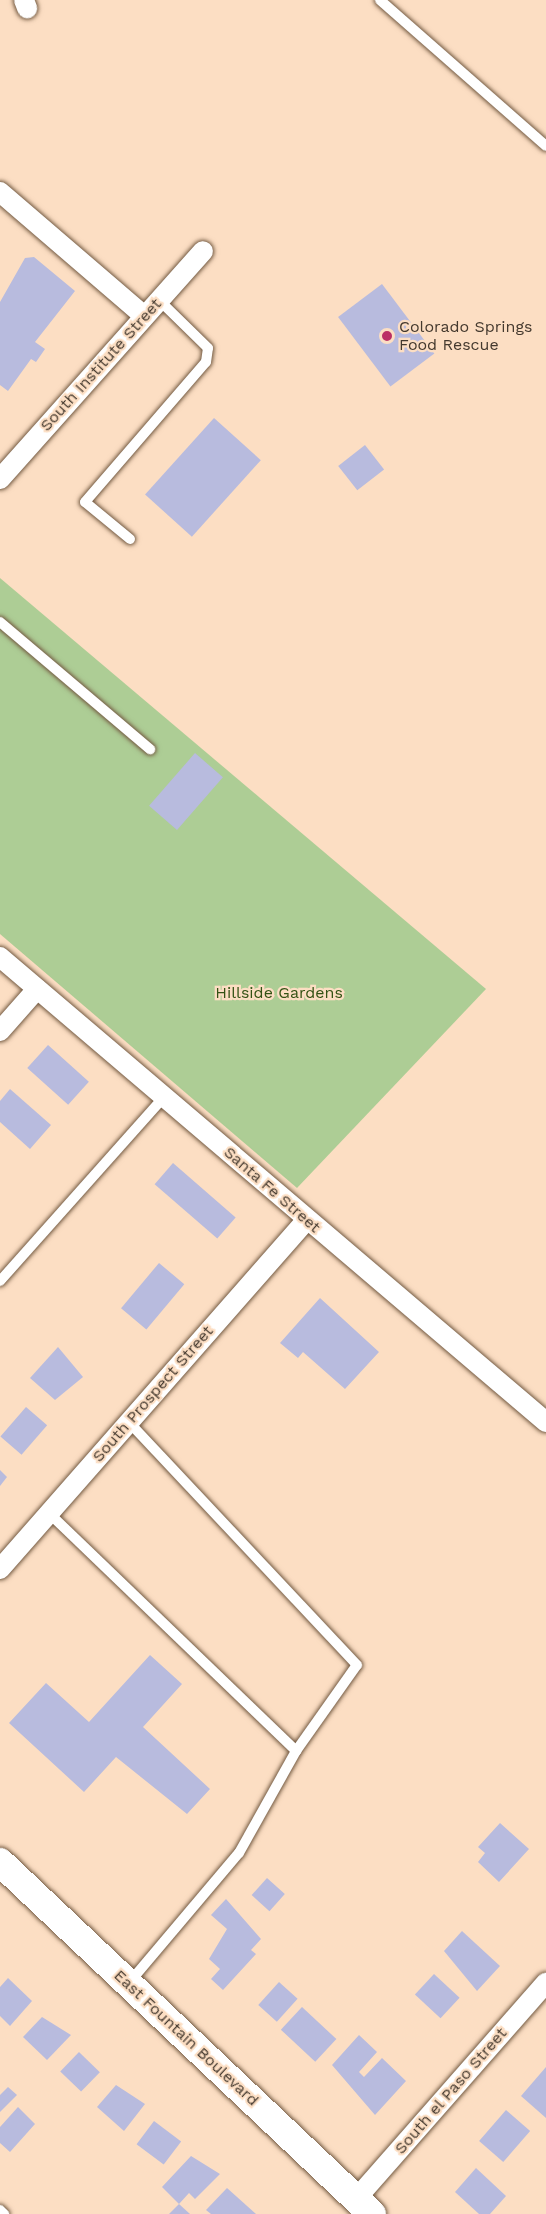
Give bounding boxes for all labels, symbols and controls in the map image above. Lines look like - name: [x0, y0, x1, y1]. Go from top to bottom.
- street label: South Institute Street: [36, 295, 166, 435]
- place label: Colorado Springs Food Rescue: [399, 317, 532, 355]
- marker: Colorado Springs Food Rescue: [380, 329, 394, 343]
- park label: Hillside Gardens: [215, 983, 343, 1003]
- street label: Santa Fe Street: [220, 1143, 324, 1237]
- street label: South Prospect Street: [89, 1322, 217, 1466]
- street label: East Fountain Boulevard: [110, 1966, 262, 2110]
- street label: South el Paso Street: [391, 2024, 511, 2158]

